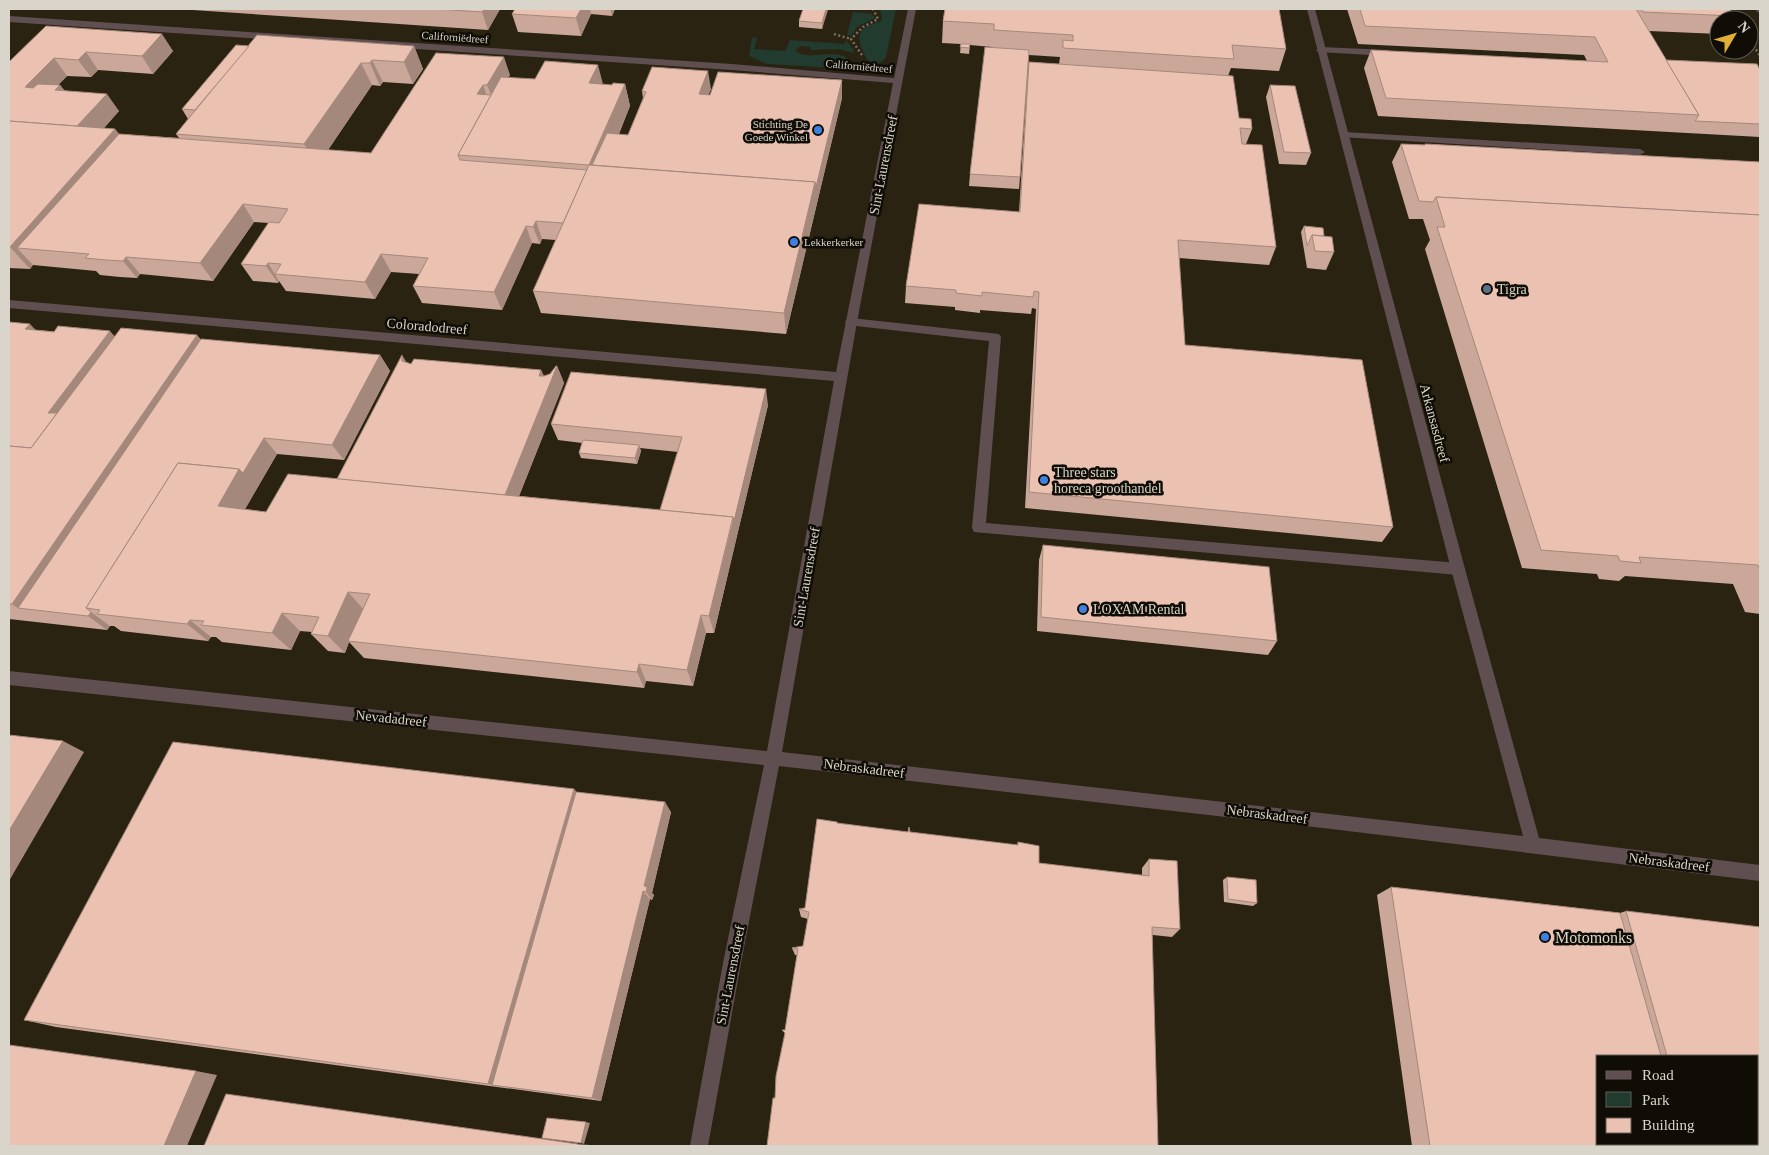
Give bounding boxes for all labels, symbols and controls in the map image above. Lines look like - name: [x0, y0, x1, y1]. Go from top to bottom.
- north arrow: [1709, 10, 1759, 60]
- text: N: [1735, 19, 1753, 36]
- street label: Californiëdreef: [421, 29, 489, 45]
- street label: Californiëdreef: [825, 57, 893, 75]
- street label: Sint-Laurensdreef: [866, 114, 901, 216]
- place label: Stichting De Goede Winkel: [745, 118, 808, 143]
- marker: Stichting De Goede Winkel: [812, 124, 824, 136]
- marker: Lekkerkerker: [788, 236, 800, 248]
- place label: Lekkerkerker: [804, 236, 864, 248]
- place label: Tigra: [1497, 282, 1528, 297]
- marker: Tigra: [1481, 283, 1493, 295]
- street label: Coloradodreef: [386, 316, 468, 338]
- street label: Arkansasdreef: [1417, 382, 1452, 464]
- place label: Three stars horeca groothandel: [1054, 465, 1162, 496]
- marker: Three stars horeca groothandel: [1038, 474, 1050, 486]
- street label: Sint-Laurensdreef: [790, 526, 823, 628]
- place label: LOXAM Rental: [1093, 602, 1184, 617]
- marker: LOXAM Rental: [1077, 603, 1089, 615]
- street label: Nevadadreef: [355, 707, 428, 730]
- street label: Nebraskadreef: [823, 756, 906, 781]
- street label: Nebraskadreef: [1226, 802, 1309, 827]
- street label: Nebraskadreef: [1628, 850, 1711, 875]
- street label: Sint-Laurensdreef: [713, 924, 748, 1026]
- place label: Motomonks: [1555, 929, 1632, 946]
- marker: Motomonks: [1539, 931, 1551, 943]
- legend: [1596, 1055, 1759, 1145]
- text: Road: [1642, 1067, 1674, 1083]
- text: Park: [1642, 1092, 1670, 1108]
- text: Building: [1642, 1117, 1695, 1133]

